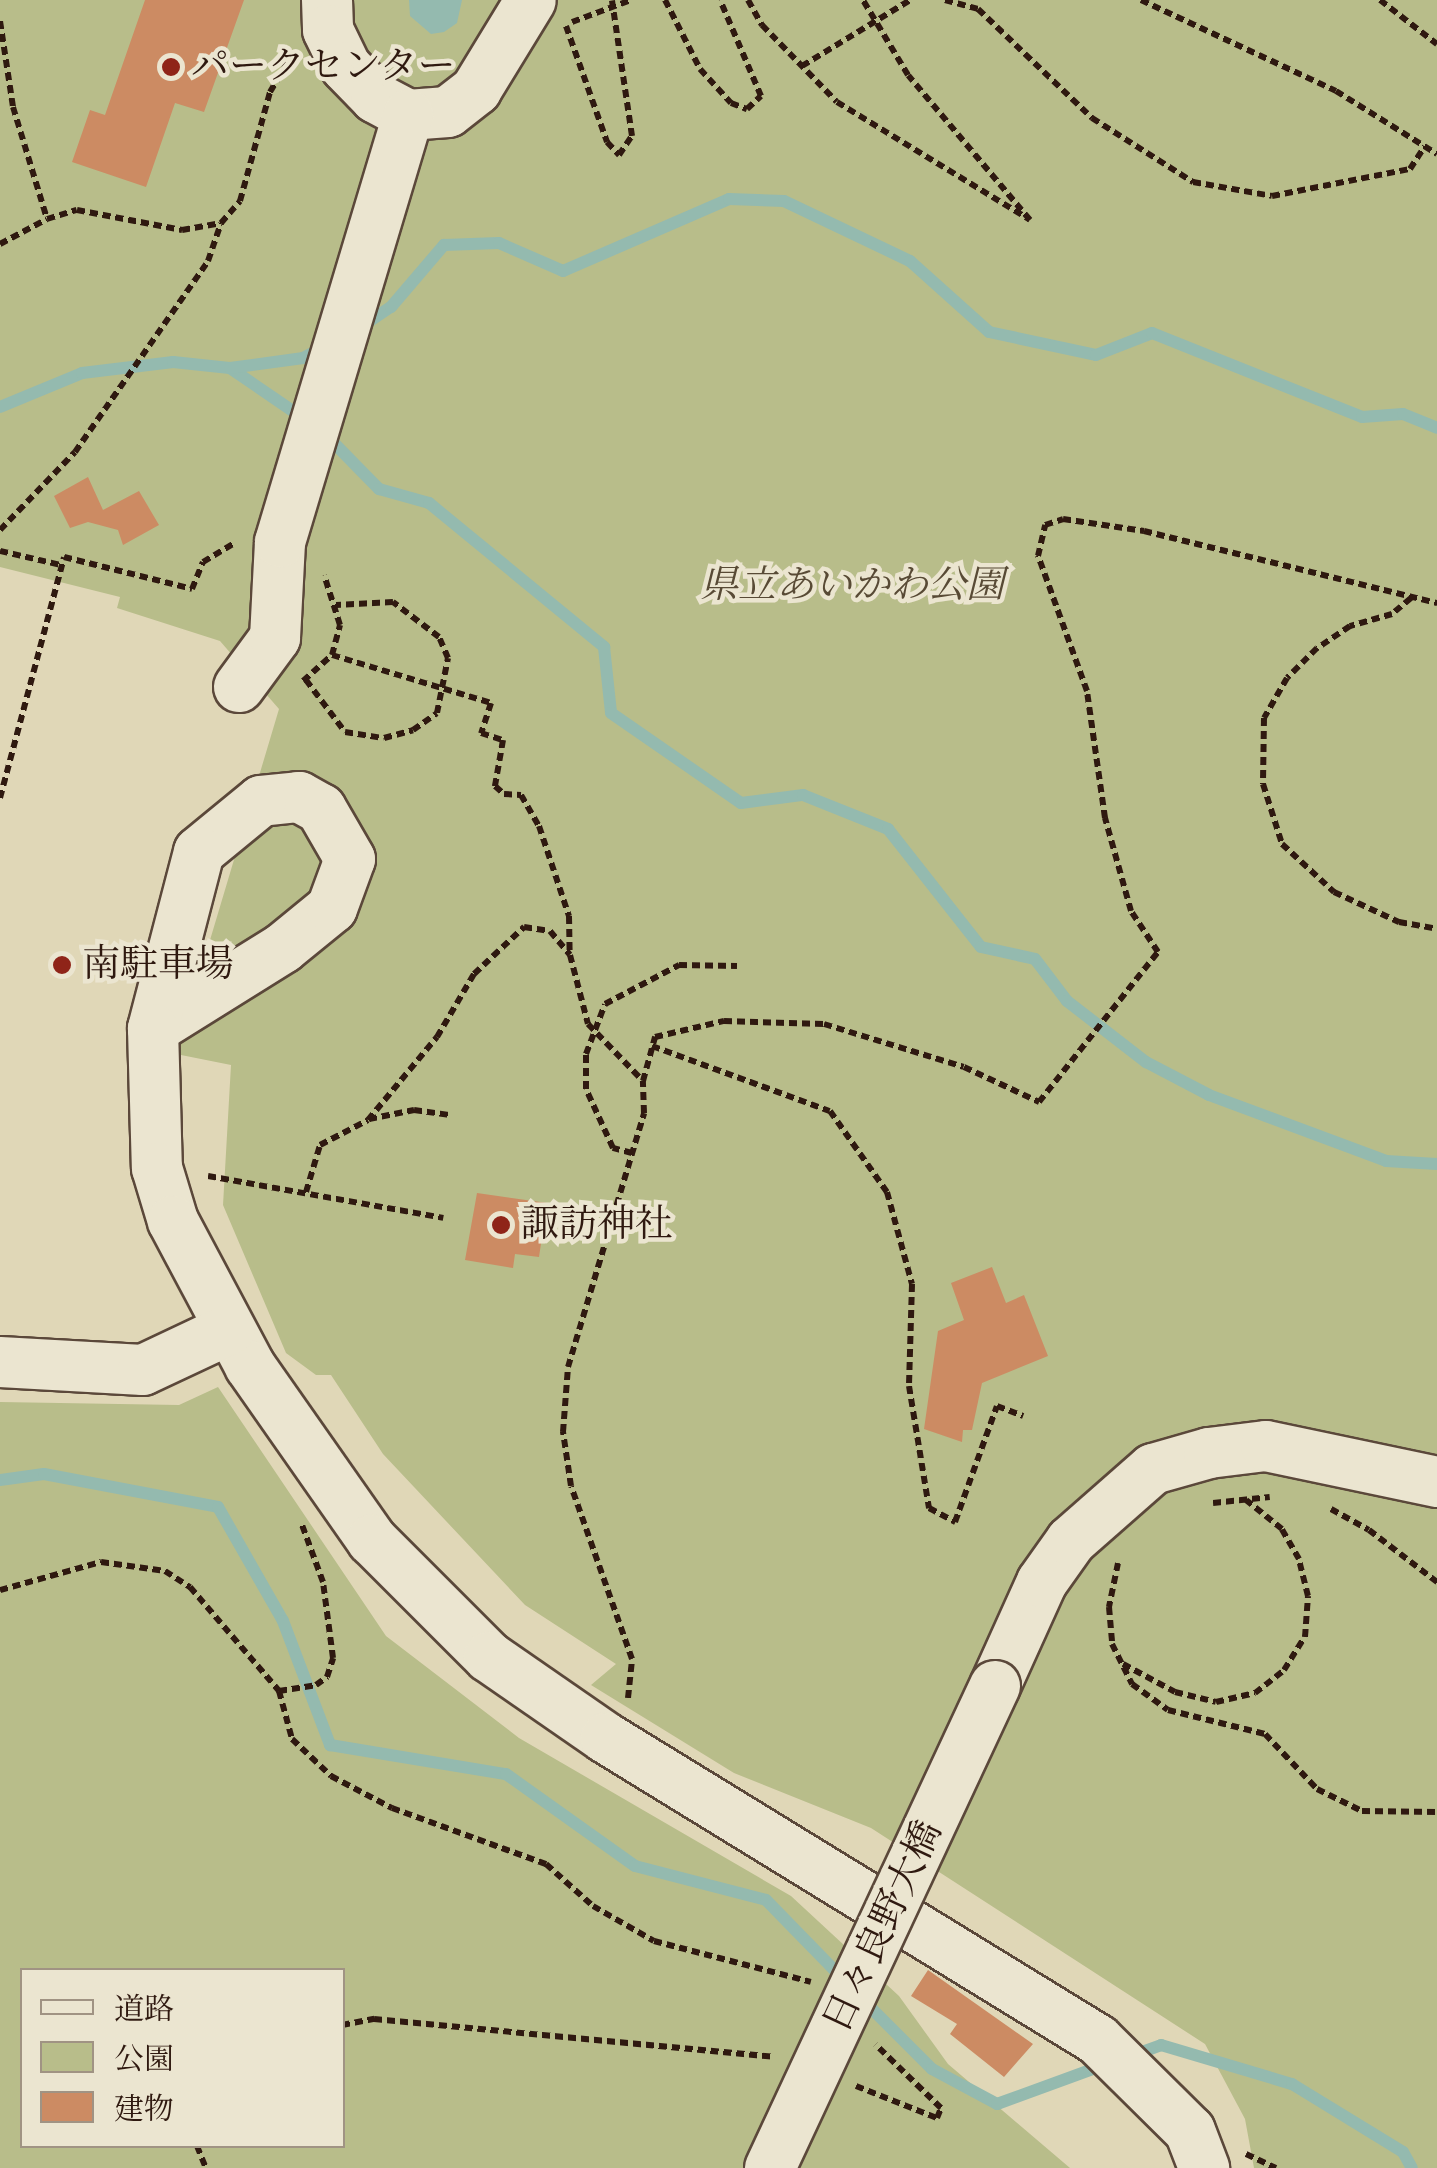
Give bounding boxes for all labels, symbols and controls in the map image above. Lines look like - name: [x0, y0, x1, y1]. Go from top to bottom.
- place label: パークセンター: [191, 44, 457, 90]
- marker: パークセンター: [160, 56, 182, 78]
- park label: 県立あいかわ公園: [700, 563, 1004, 609]
- place label: 南駐車場: [82, 942, 234, 988]
- marker: 南駐車場: [51, 954, 73, 976]
- place label: 諏訪神社: [521, 1202, 673, 1248]
- marker: 諏訪神社: [490, 1214, 512, 1236]
- street label: 日々良野大橋: [814, 1814, 952, 2040]
- legend: [20, 1968, 345, 2148]
- text: 道路: [114, 1989, 174, 2030]
- text: 公園: [114, 2039, 174, 2080]
- text: 建物: [114, 2089, 174, 2130]

